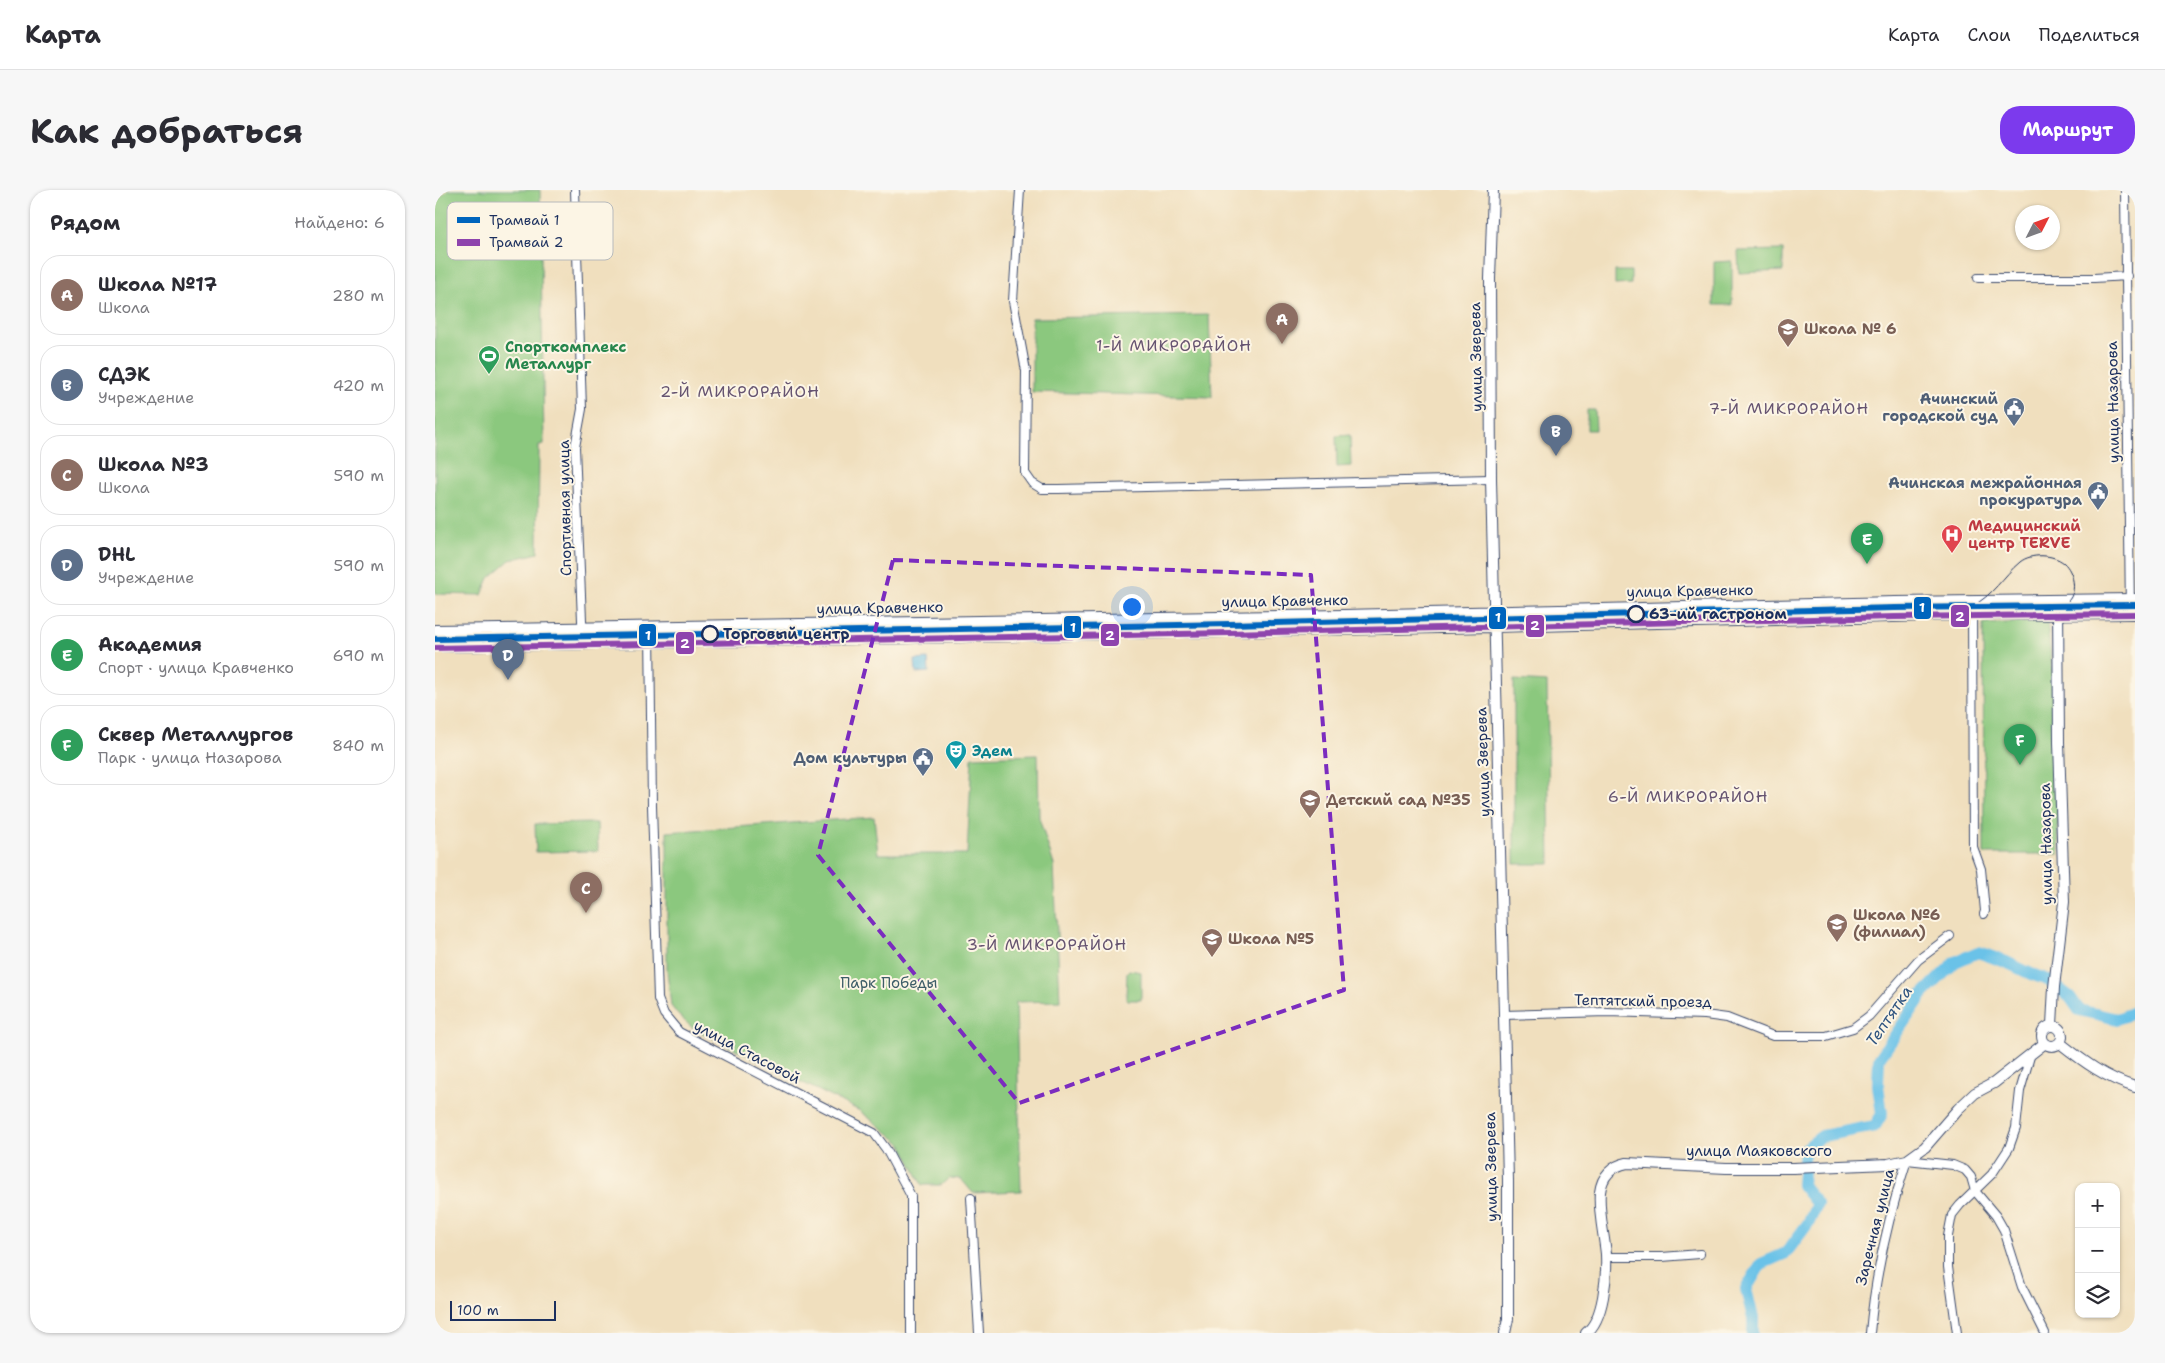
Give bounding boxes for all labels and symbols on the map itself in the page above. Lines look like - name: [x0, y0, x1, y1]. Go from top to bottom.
- legend: [447, 202, 613, 260]
- north arrow: [2015, 205, 2060, 250]
- text: Трамвай 1: [489, 211, 560, 229]
- text: Трамвай 2: [489, 233, 564, 251]
- street label: улица Зверева: [1465, 301, 1487, 412]
- pin: A: [1266, 303, 1298, 344]
- school or university icon: Школа № 6: [1776, 317, 1800, 348]
- place label: Школа № 6: [1804, 319, 1896, 339]
- district label: 1-Й МИКРОРАЙОН: [1096, 335, 1252, 356]
- place label: Спорткомплекс Металлург: [505, 337, 627, 374]
- street label: улица Назарова: [2102, 340, 2124, 463]
- sports icon: Спорткомплекс Металлург: [477, 344, 501, 375]
- district label: 2-Й МИКРОРАЙОН: [660, 381, 820, 402]
- place label: Ачинский городской суд: [1882, 389, 1999, 426]
- public building icon: Ачинский городской суд: [2002, 396, 2026, 427]
- district label: 7-Й МИКРОРАЙОН: [1709, 398, 1869, 419]
- pin: B: [1540, 415, 1572, 456]
- street label: Спортивная улица: [554, 439, 576, 576]
- place label: Ачинская межрайонная прокуратура: [1888, 473, 2083, 510]
- public building icon: Ачинская межрайонная прокуратура: [2086, 480, 2110, 511]
- place label: Медицинский центр TERVE: [1968, 516, 2081, 553]
- pin: E: [1851, 523, 1883, 564]
- hospital icon: Медицинский центр TERVE: [1940, 523, 1964, 554]
- street label: улица Кравченко: [1626, 580, 1754, 602]
- street label: улица Кравченко: [1221, 590, 1349, 612]
- your location: [1119, 594, 1145, 620]
- line badge: 1: [1913, 596, 1932, 620]
- street label: улица Кравченко: [816, 597, 944, 619]
- text: 1: [1919, 598, 1925, 616]
- place label: 63-ий гастроном: [1649, 604, 1787, 624]
- line badge: 2: [1950, 604, 1970, 628]
- marker: 63-ий гастроном: [1627, 605, 1645, 623]
- line badge: 1: [1488, 606, 1507, 630]
- text: 2: [1955, 607, 1965, 625]
- text: 1: [1495, 608, 1501, 626]
- line badge: 2: [1525, 614, 1545, 638]
- line badge: 1: [1063, 615, 1082, 639]
- text: 2: [1530, 616, 1540, 634]
- text: 1: [1070, 618, 1076, 636]
- line badge: 1: [638, 623, 657, 647]
- line badge: 2: [1100, 623, 1120, 647]
- place label: Торговый центр: [723, 624, 850, 644]
- marker: Торговый центр: [701, 625, 719, 643]
- text: 1: [645, 626, 651, 644]
- text: 2: [1105, 626, 1115, 644]
- line badge: 2: [675, 631, 695, 655]
- text: 2: [680, 634, 690, 652]
- pin: D: [492, 639, 524, 680]
- street label: улица Зверева: [1471, 706, 1495, 817]
- pin: F: [2004, 724, 2036, 765]
- theatre icon: Эдем: [944, 739, 968, 770]
- place label: Эдем: [972, 741, 1013, 761]
- public building icon: Дом культуры: [911, 746, 935, 777]
- place label: Дом культуры: [794, 748, 907, 768]
- street label: улица Назарова: [2035, 782, 2057, 905]
- district label: 6-Й МИКРОРАЙОН: [1608, 786, 1768, 807]
- school or university icon: Детский сад №35: [1298, 788, 1322, 819]
- place label: Детский сад №35: [1326, 790, 1471, 810]
- pin: C: [570, 872, 602, 913]
- place label: Школа №6 (филиал): [1853, 905, 1940, 942]
- school or university icon: Школа №6 (филиал): [1825, 912, 1849, 943]
- school or university icon: Школа №5: [1200, 927, 1224, 958]
- place label: Школа №5: [1228, 929, 1314, 949]
- district label: 3-Й МИКРОРАЙОН: [967, 934, 1127, 955]
- park label: Парк Победы: [840, 973, 938, 993]
- water label: Тептятка: [1861, 982, 1917, 1050]
- street label: Тептятский проезд: [1574, 990, 1713, 1012]
- street label: улица Стасовой: [690, 1015, 804, 1089]
- street label: улица Зверева: [1480, 1111, 1502, 1222]
- street label: улица Маяковского: [1686, 1141, 1832, 1161]
- street label: Заречная улица: [1851, 1166, 1899, 1287]
- scale bar: [450, 1298, 556, 1321]

